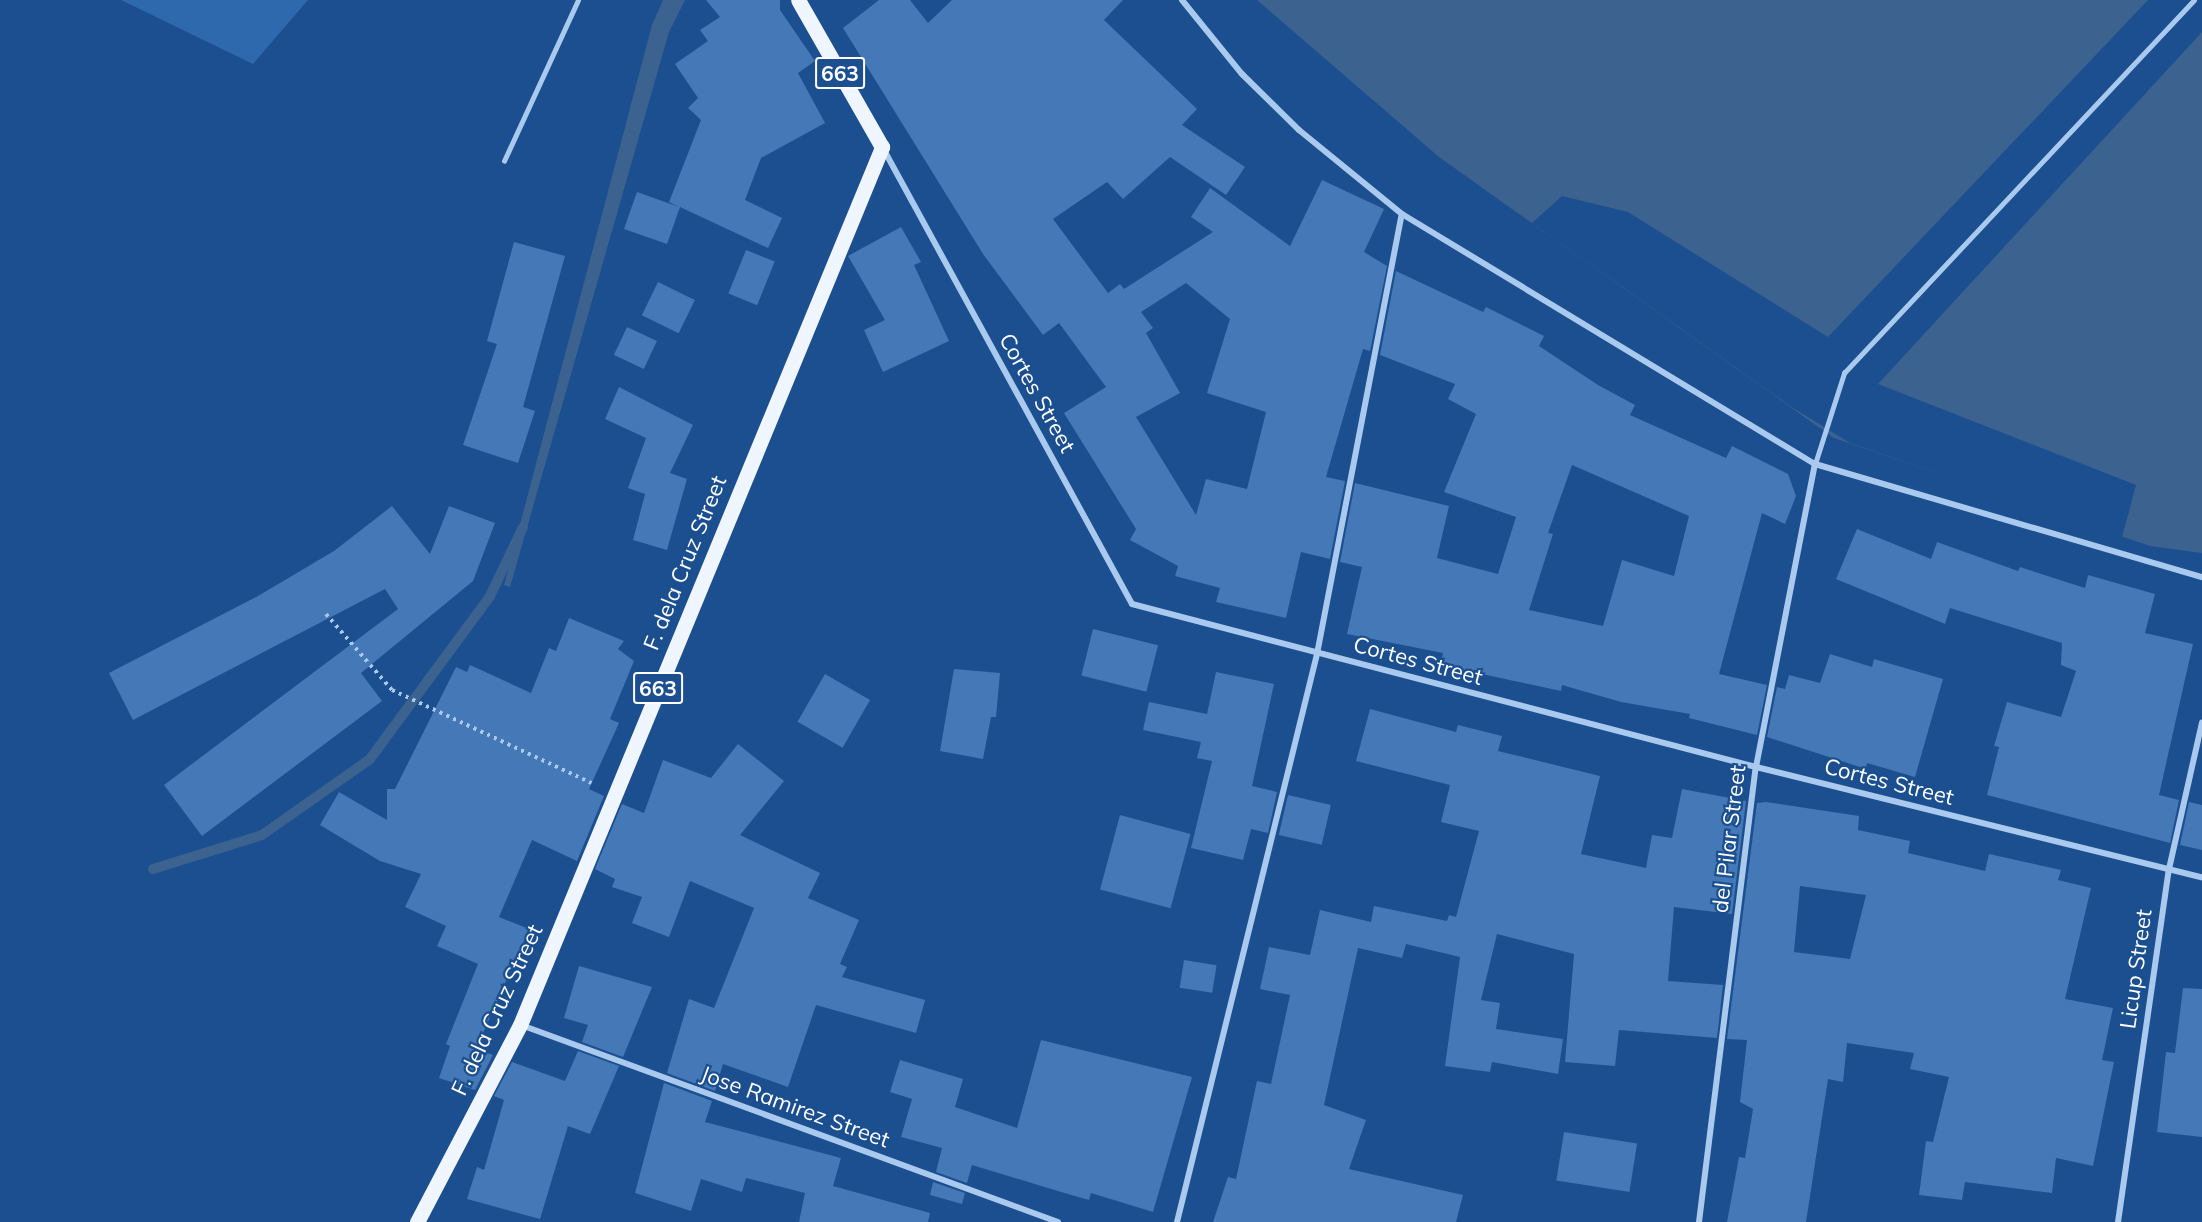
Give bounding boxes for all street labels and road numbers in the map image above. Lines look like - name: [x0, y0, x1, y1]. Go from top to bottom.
- road number: 663: [814, 55, 866, 91]
- street label: Cortes Street: [993, 329, 1081, 457]
- street label: F. dela Cruz Street: [638, 472, 732, 654]
- street label: Cortes Street: [1351, 631, 1485, 691]
- road number: 663: [632, 670, 684, 706]
- street label: Cortes Street: [1822, 753, 1956, 811]
- street label: del Pilar Street: [1707, 764, 1751, 914]
- street label: Licup Street: [2115, 907, 2157, 1031]
- street label: F. dela Cruz Street: [446, 920, 548, 1100]
- street label: Jose Ramirez Street: [697, 1061, 893, 1153]

